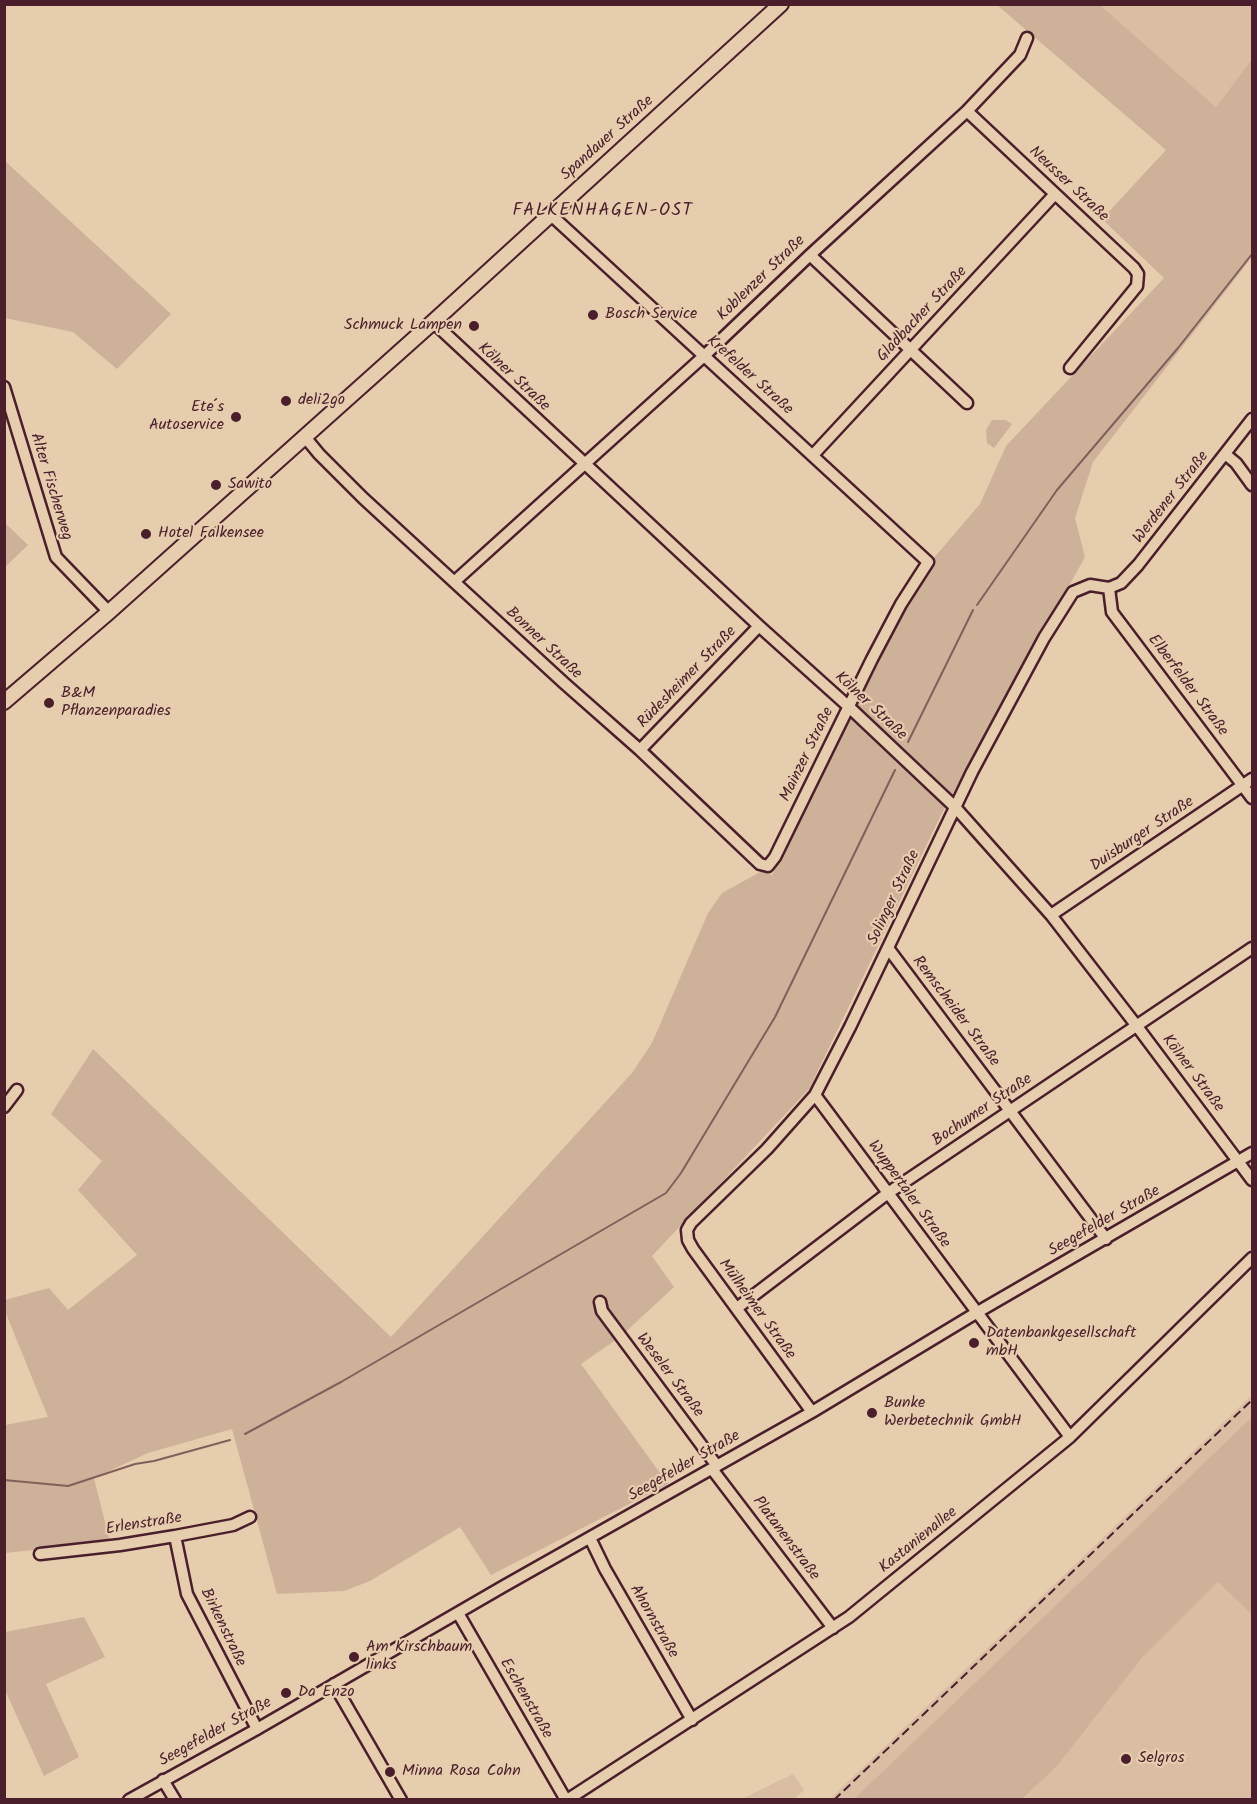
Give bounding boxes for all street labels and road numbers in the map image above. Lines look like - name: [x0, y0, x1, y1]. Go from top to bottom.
- street label: Spandauer Straße: [558, 92, 658, 186]
- street label: Neusser Straße: [1024, 143, 1112, 227]
- street label: Koblenzer Straße: [714, 232, 810, 326]
- street label: Gladbacher Straße: [874, 263, 972, 367]
- street label: Krefelder Straße: [702, 332, 796, 420]
- street label: Kölner Straße: [473, 340, 553, 416]
- street label: Alter Fischerweg: [25, 431, 75, 543]
- street label: Werdener Straße: [1130, 448, 1214, 548]
- street label: Bonner Straße: [501, 604, 585, 684]
- street label: Rüdesheimer Straße: [634, 623, 742, 733]
- street label: Elberfelder Straße: [1143, 631, 1231, 741]
- street label: Kölner Straße: [830, 669, 910, 745]
- street label: Mainzer Straße: [777, 705, 839, 805]
- street label: Duisburger Straße: [1088, 793, 1198, 877]
- street label: Solinger Straße: [865, 847, 925, 949]
- street label: Remscheider Straße: [907, 953, 1003, 1071]
- street label: Kölner Straße: [1157, 1031, 1227, 1117]
- street label: Bochumer Straße: [929, 1070, 1037, 1152]
- street label: Wuppertaler Straße: [862, 1137, 954, 1253]
- street label: Seegefelder Straße: [1046, 1182, 1164, 1262]
- street label: Mülheimer Straße: [713, 1256, 799, 1364]
- street label: Weseler Straße: [631, 1330, 707, 1422]
- street label: Seegefelder Straße: [626, 1427, 744, 1507]
- street label: Platanenstraße: [747, 1493, 823, 1585]
- street label: Kastanienallee: [876, 1504, 962, 1578]
- street label: Erlenstraße: [105, 1510, 183, 1540]
- street label: Ahornstraße: [624, 1582, 682, 1662]
- street label: Birkenstraße: [195, 1586, 249, 1670]
- street label: Eschenstraße: [494, 1655, 556, 1743]
- street label: Seegefelder Straße: [156, 1694, 276, 1772]

